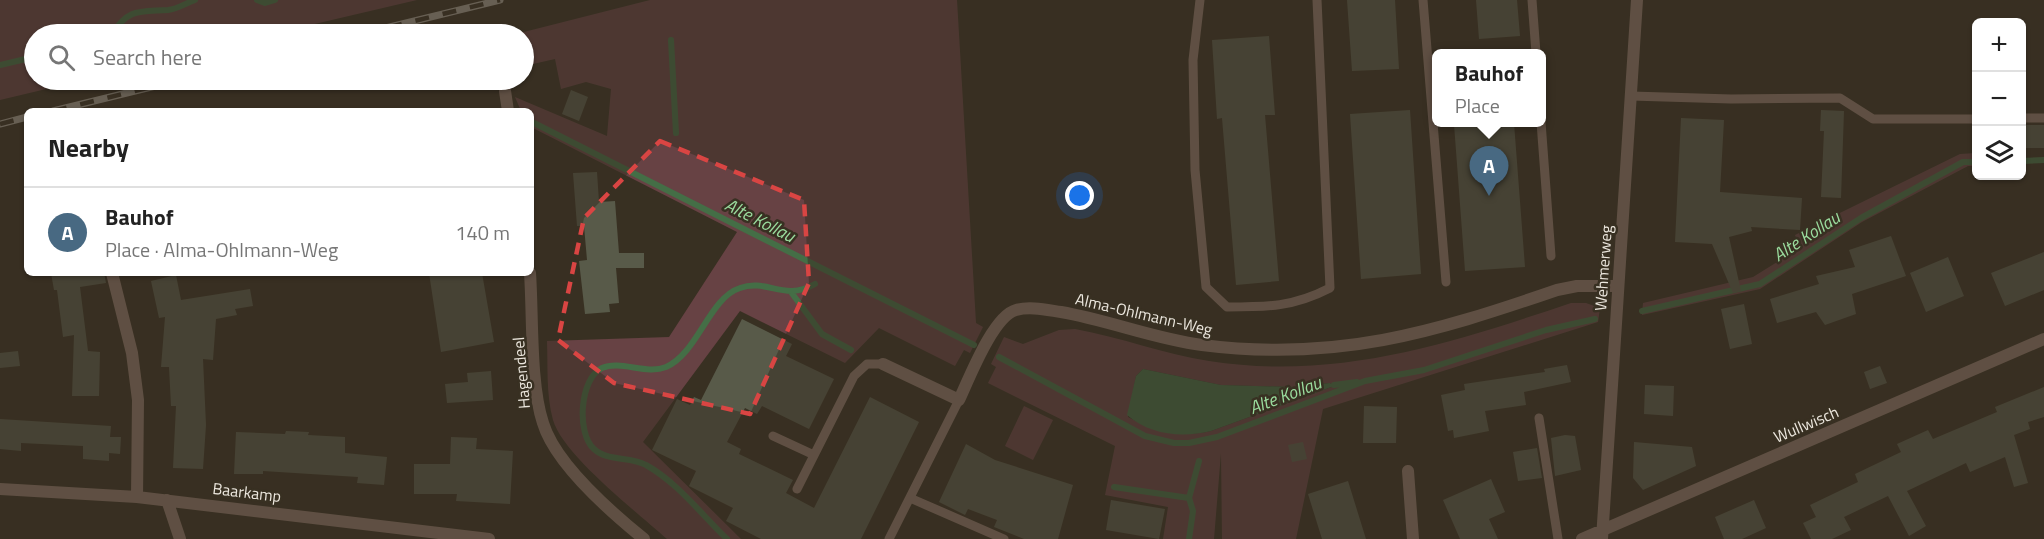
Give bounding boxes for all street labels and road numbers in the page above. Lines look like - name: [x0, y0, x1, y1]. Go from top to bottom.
- street label: Wehmerweg: [1588, 224, 1618, 312]
- street label: Alma-Ohlmann-Weg: [1073, 287, 1215, 341]
- street label: Hagendeel: [506, 336, 536, 410]
- street label: Wullwisch: [1770, 400, 1842, 448]
- street label: Baarkamp: [211, 476, 283, 508]

